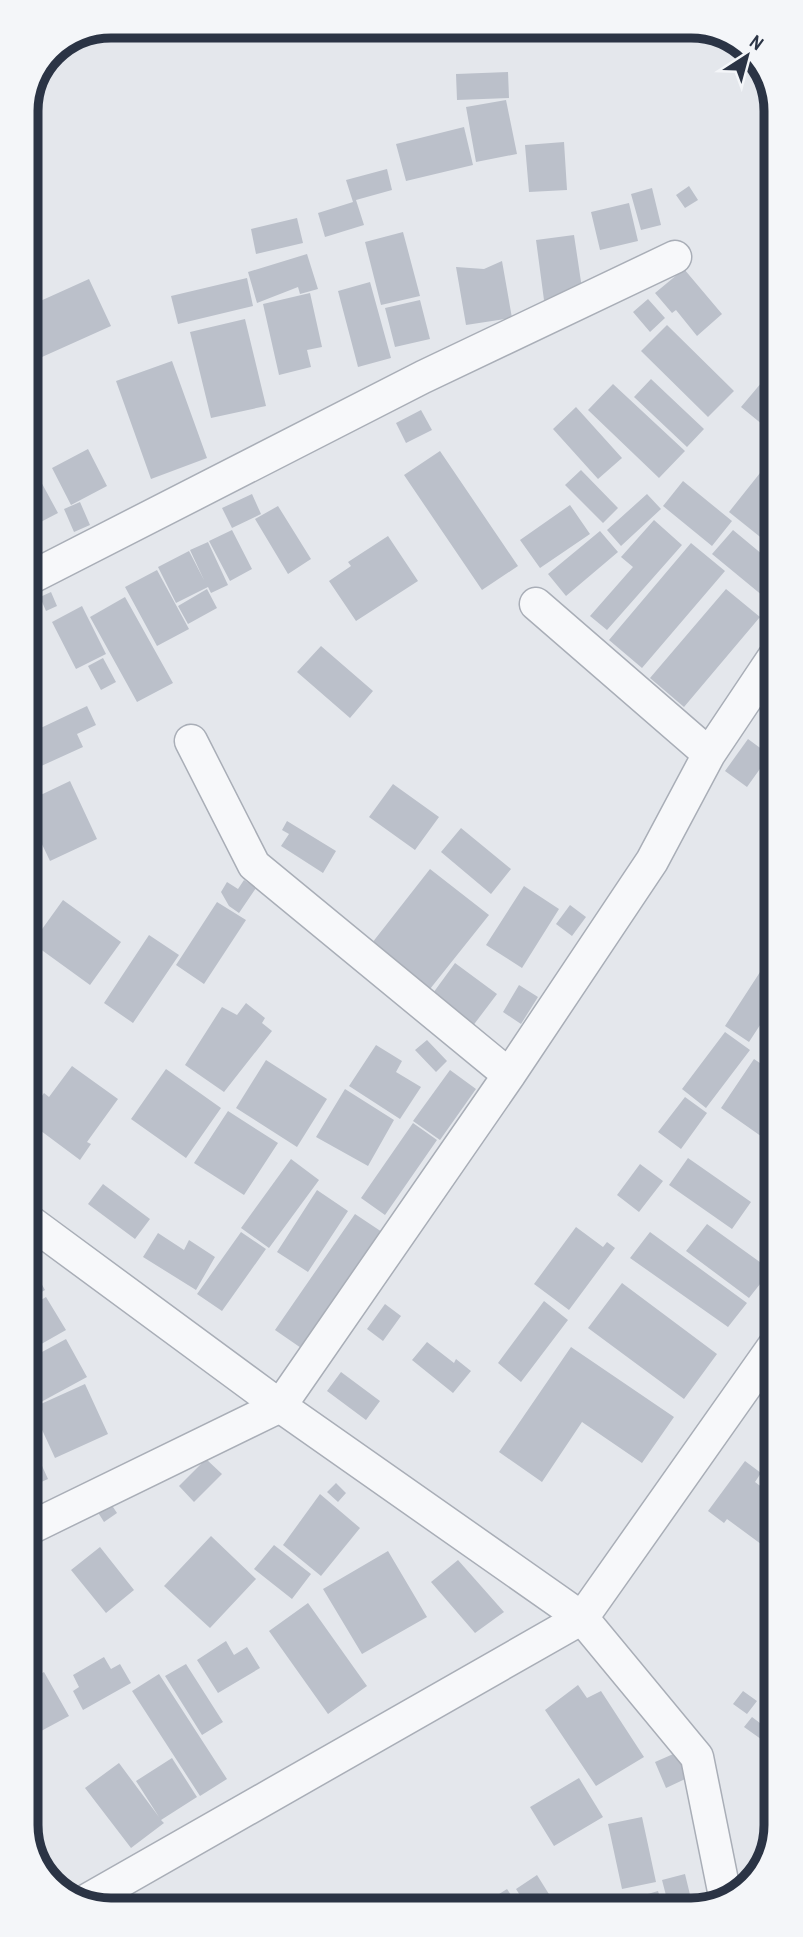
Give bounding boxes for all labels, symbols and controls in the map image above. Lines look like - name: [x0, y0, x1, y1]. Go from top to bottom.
- north arrow: [712, 21, 782, 91]
- text: N: [745, 28, 769, 56]

